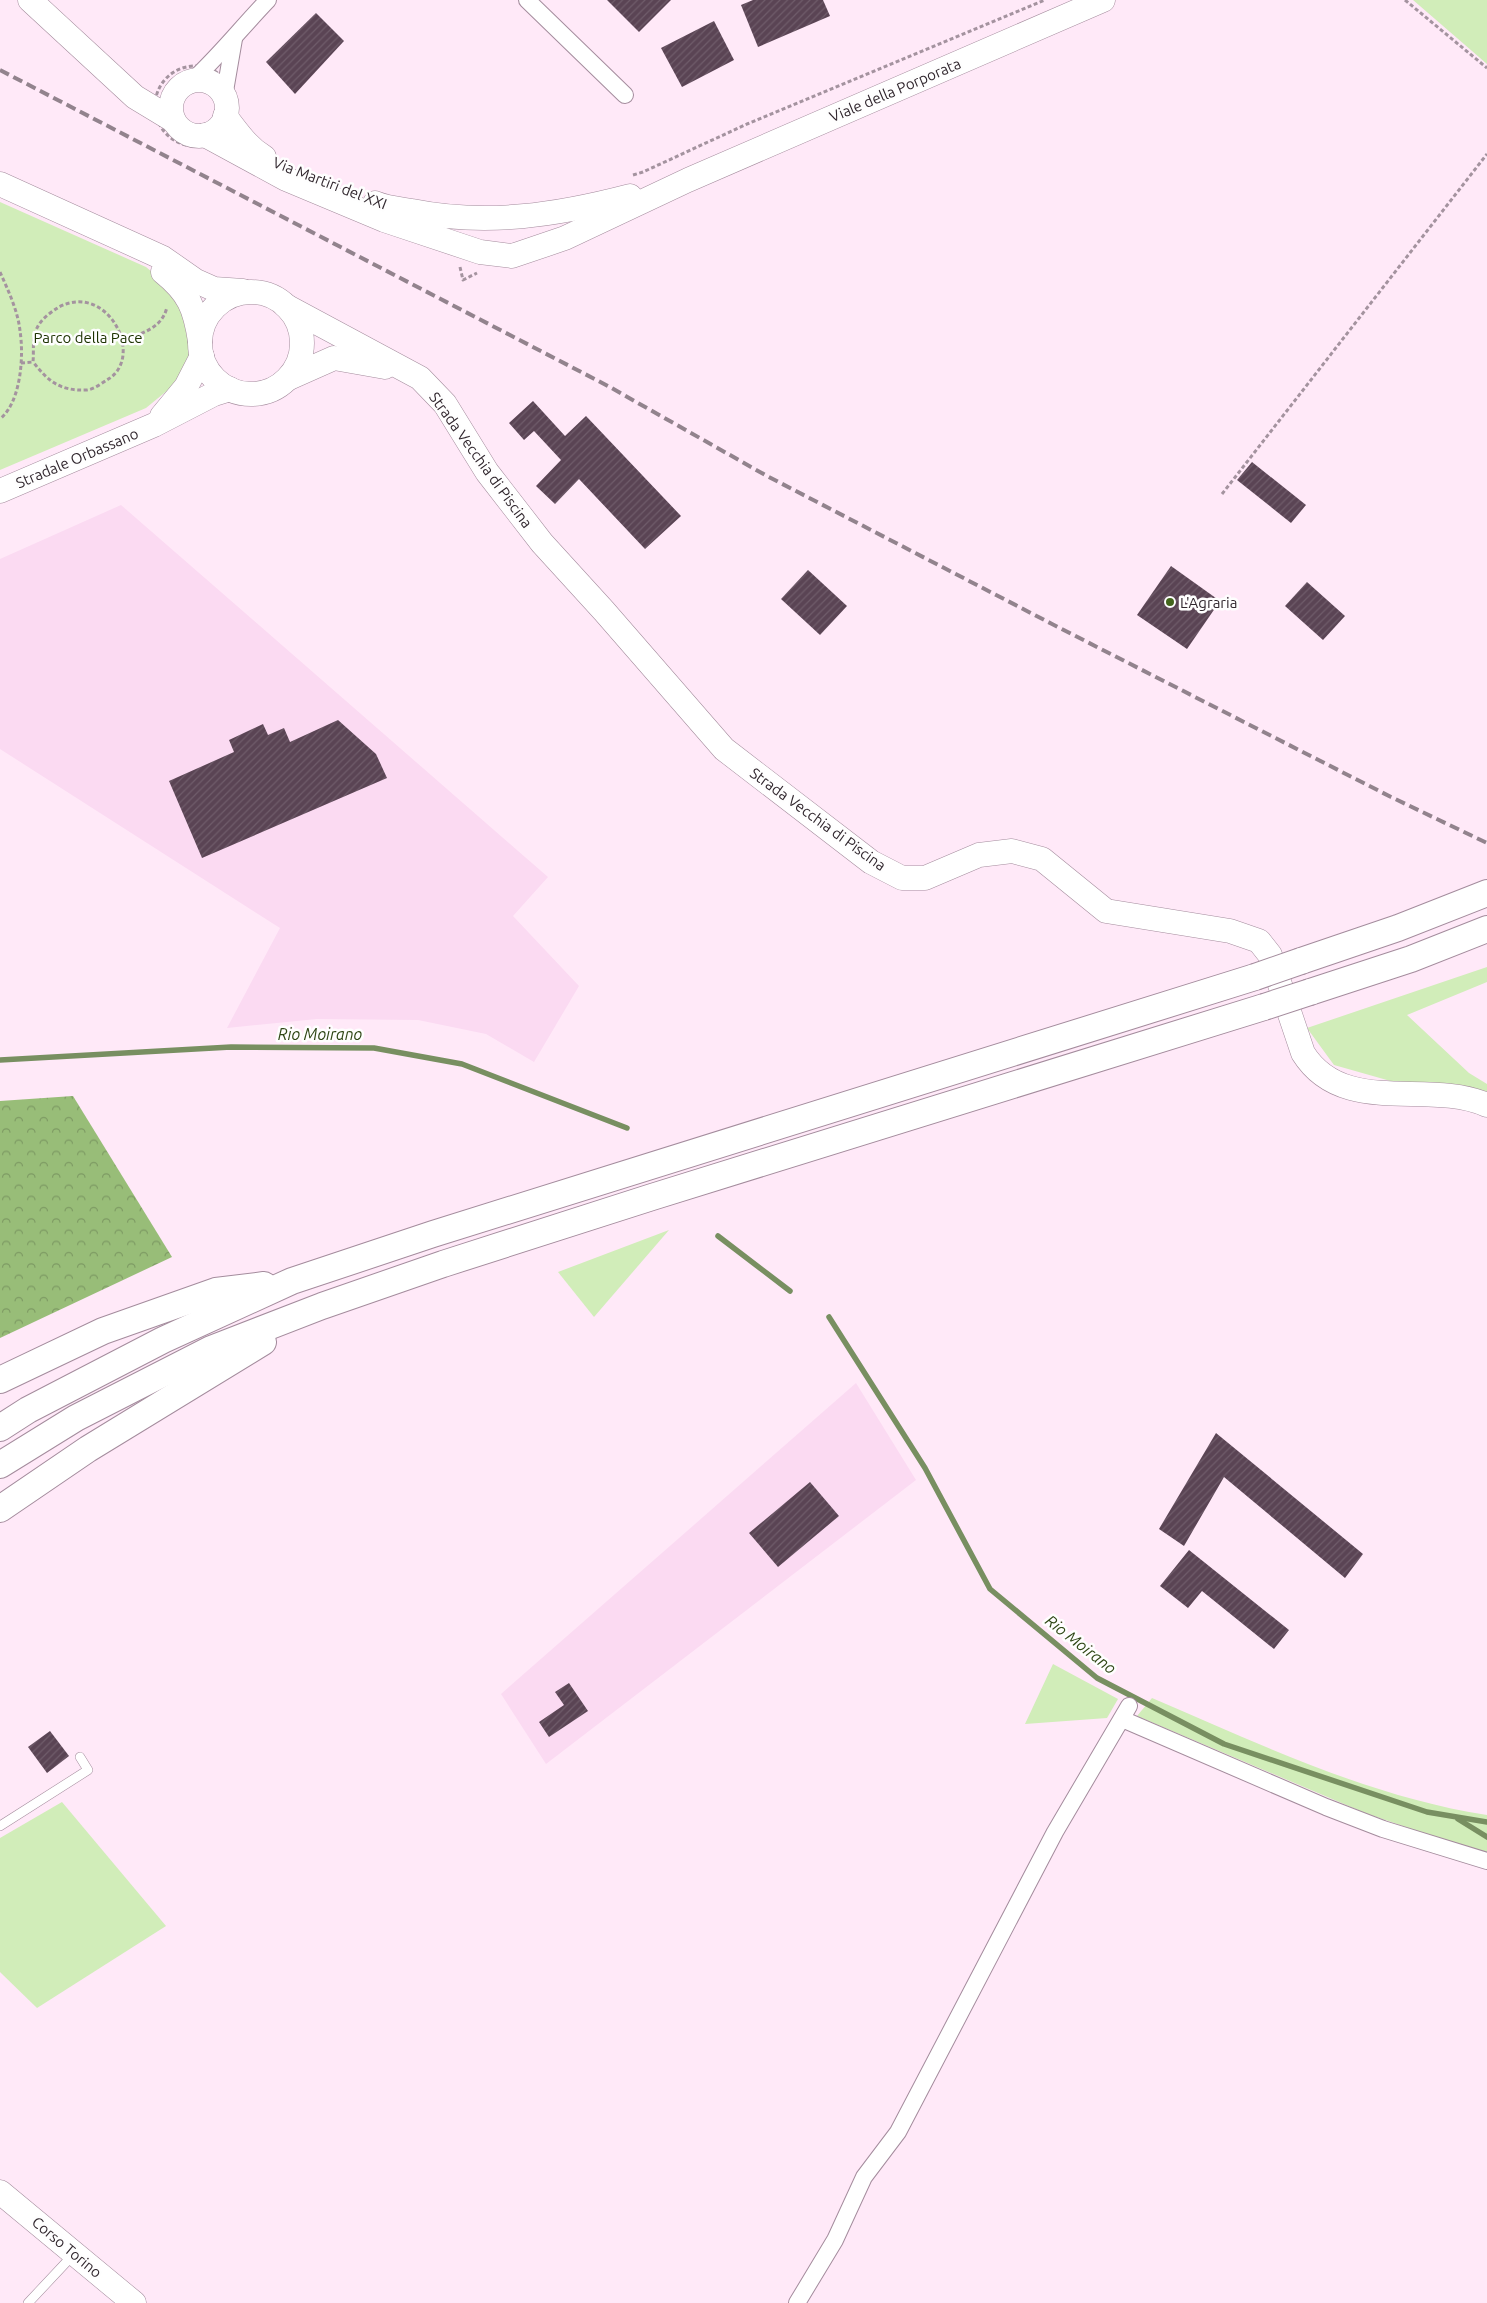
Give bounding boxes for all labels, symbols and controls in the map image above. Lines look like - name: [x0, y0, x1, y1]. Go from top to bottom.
- street label: Viale della Porporata: [827, 55, 963, 125]
- street label: Via Martiri del XXI: [271, 153, 389, 213]
- park label: Parco della Pace: [33, 329, 143, 346]
- street label: Strada Vecchia di Piscina: [426, 389, 536, 531]
- street label: Stradale Orbassano: [13, 425, 141, 491]
- place label: L'Agraria: [1180, 594, 1237, 611]
- marker: L'Agraria: [1164, 596, 1176, 608]
- street label: Strada Vecchia di Piscina: [747, 764, 889, 874]
- water label: Rio Moirano: [278, 1025, 363, 1043]
- water label: Rio Moirano: [1042, 1611, 1120, 1677]
- street label: Corso Torino: [29, 2213, 105, 2281]

